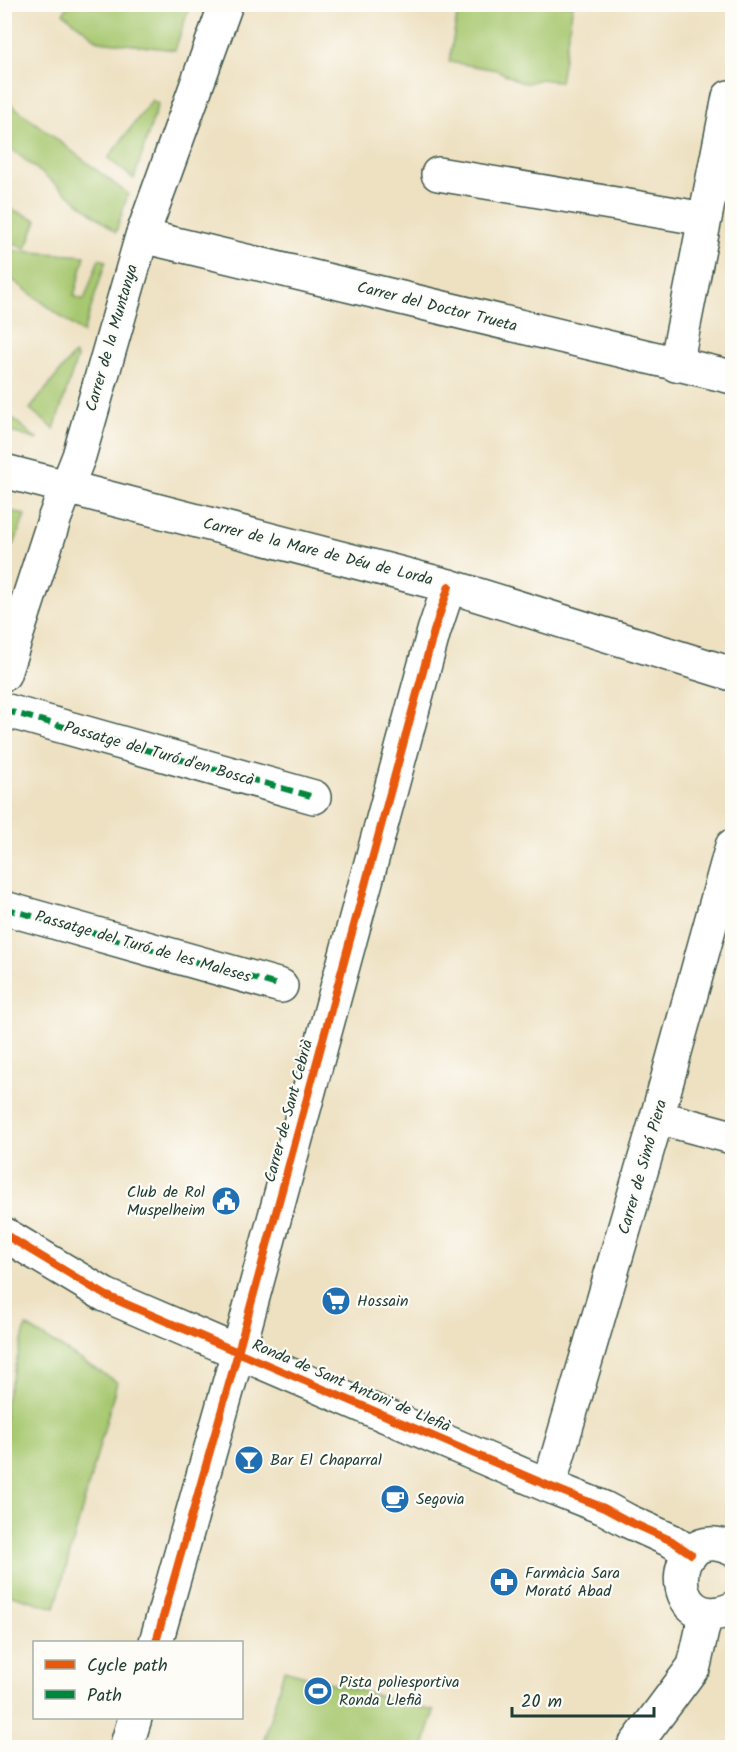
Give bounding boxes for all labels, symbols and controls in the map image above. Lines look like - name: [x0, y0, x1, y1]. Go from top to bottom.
- street label: Carrer de la Muntanya: [79, 261, 145, 415]
- street label: Carrer del Doctor Trueta: [354, 275, 520, 339]
- street label: Carrer de la Mare de Déu de Lorda: [200, 511, 436, 593]
- street label: Passatge del Turó d'en Boscà: [61, 715, 257, 793]
- street label: Passatge del Turó de les Maleses: [32, 904, 254, 990]
- street label: Carrer de Sant Cebrià: [258, 1037, 320, 1185]
- street label: Carrer de Simó Piera: [612, 1097, 674, 1237]
- place label: Club de Rol Muspelheim: [127, 1180, 205, 1223]
- public building icon: Club de Rol Muspelheim: [210, 1185, 242, 1217]
- supermarket icon: Hossain: [320, 1285, 352, 1317]
- place label: Hossain: [357, 1289, 408, 1314]
- street label: Ronda de Sant Antoni de Llefià: [248, 1333, 454, 1439]
- bar icon: Bar El Chaparral: [233, 1444, 265, 1476]
- place label: Bar El Chaparral: [270, 1448, 382, 1473]
- cafe icon: Segovia: [379, 1483, 411, 1515]
- place label: Segovia: [416, 1487, 465, 1512]
- place label: Farmàcia Sara Morató Abad: [525, 1561, 620, 1604]
- pharmacy icon: Farmàcia Sara Morató Abad: [488, 1566, 520, 1598]
- legend: [33, 1641, 243, 1719]
- text: Cycle path: [87, 1652, 168, 1681]
- place label: Pista poliesportiva Ronda Llefià: [339, 1670, 460, 1713]
- sports icon: Pista poliesportiva Ronda Llefià: [302, 1675, 334, 1707]
- scale bar: [512, 1680, 654, 1718]
- text: Path: [87, 1682, 122, 1711]
- text: 20 m: [521, 1688, 562, 1717]

